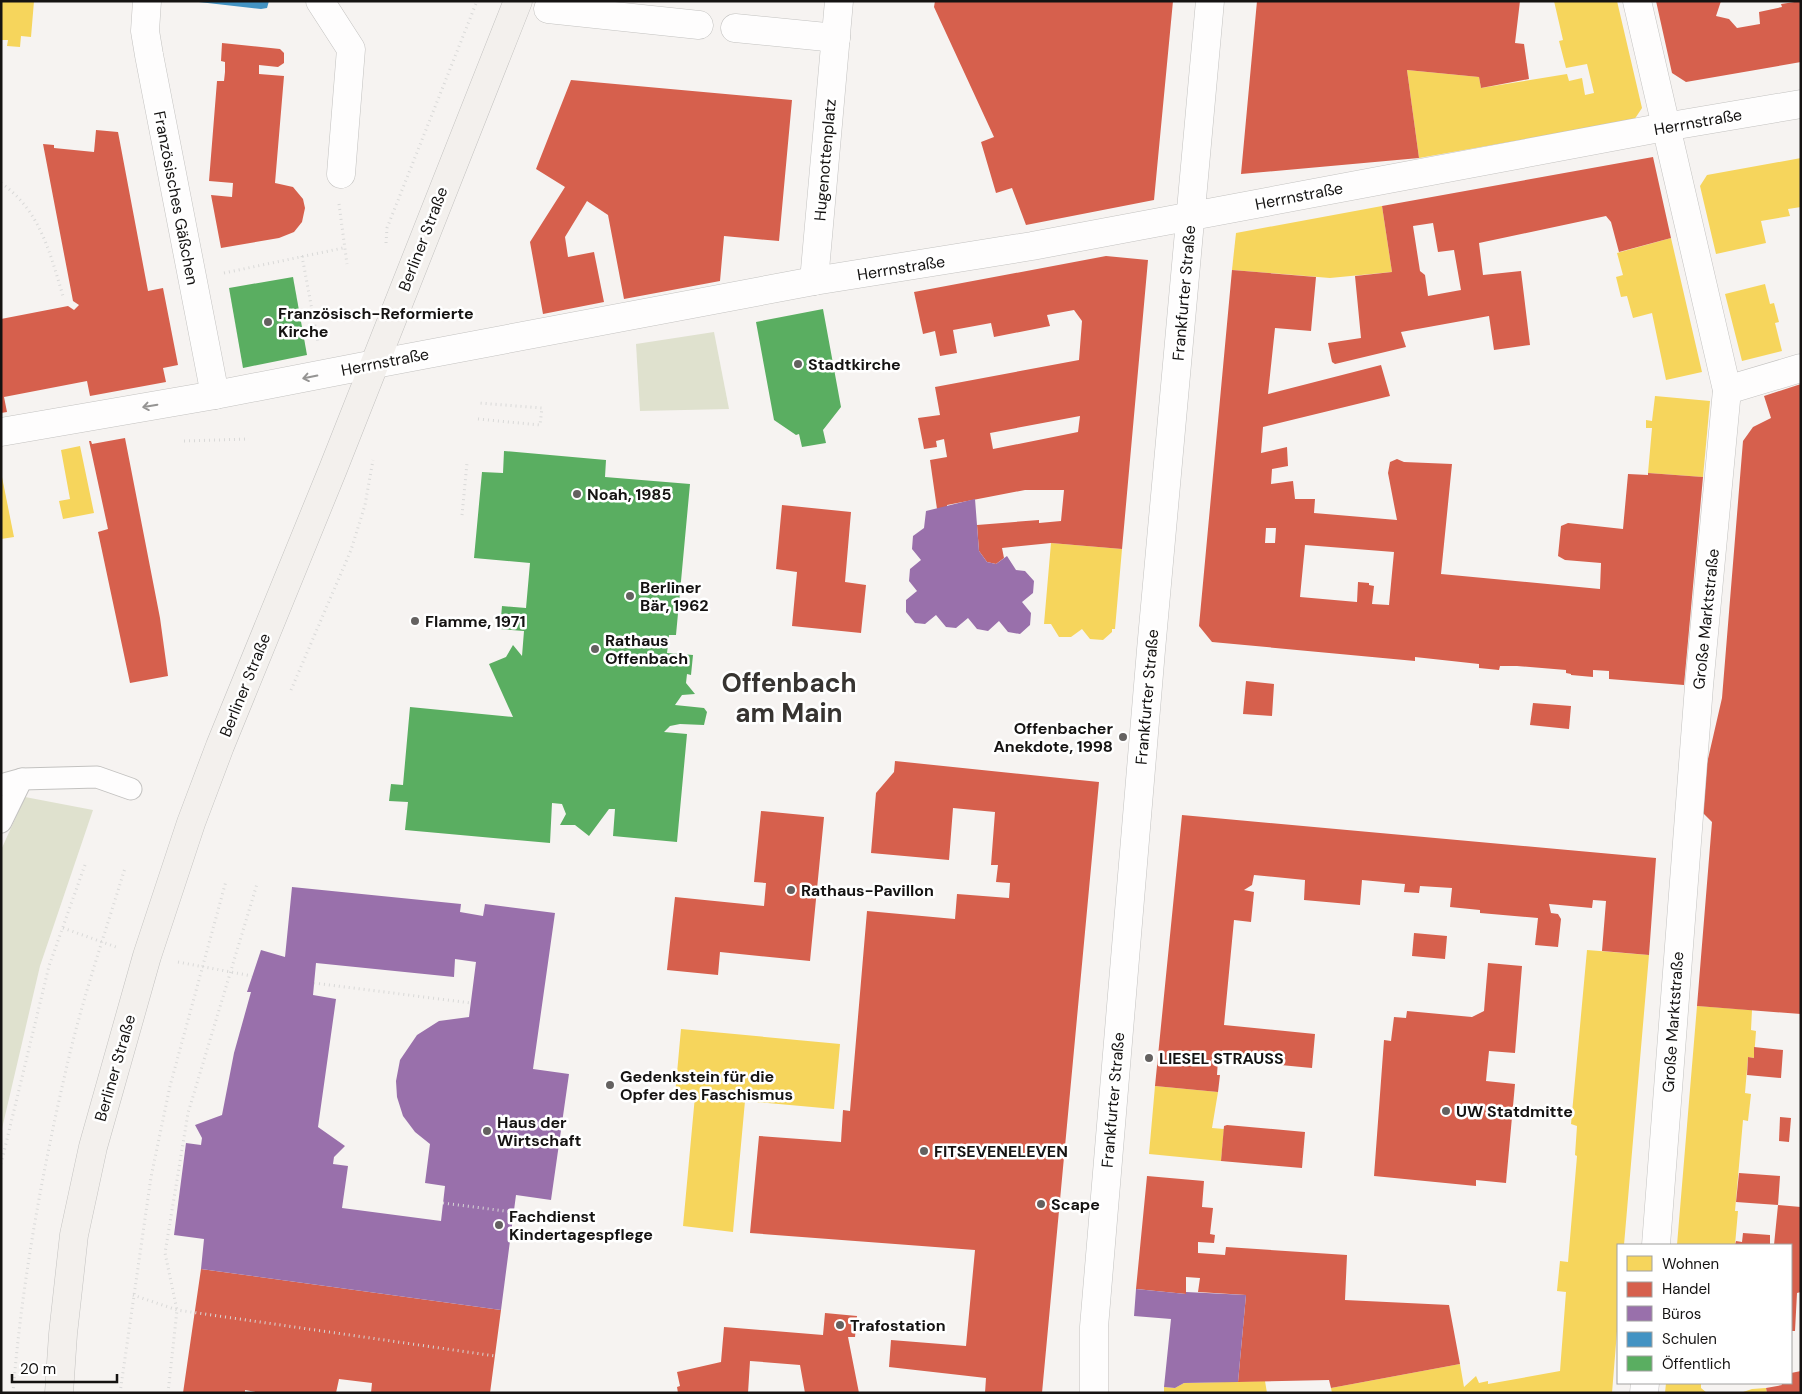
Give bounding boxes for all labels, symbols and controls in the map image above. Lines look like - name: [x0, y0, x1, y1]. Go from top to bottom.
- street label: Hugenottenplatz: [809, 98, 841, 222]
- street label: Herrnstraße: [1652, 104, 1744, 140]
- street label: Französisches Gäßchen: [149, 109, 203, 287]
- street label: Herrnstraße: [1253, 177, 1345, 215]
- street label: Berliner Straße: [393, 184, 453, 294]
- street label: Frankfurter Straße: [1168, 224, 1200, 362]
- street label: Herrnstraße: [855, 251, 947, 285]
- place label: Französisch-Reformierte Kirche: [278, 303, 474, 342]
- marker: Französisch-Reformierte Kirche: [262, 316, 274, 328]
- street label: Herrnstraße: [339, 343, 431, 381]
- place label: Stadtkirche: [808, 354, 901, 375]
- marker: Stadtkirche: [792, 358, 804, 370]
- one-way arrow: [302, 372, 318, 382]
- one-way arrow: [142, 401, 158, 411]
- place label: Noah, 1985: [587, 484, 671, 505]
- marker: Noah, 1985: [571, 488, 583, 500]
- street label: Große Marktstraße: [1688, 548, 1724, 690]
- place label: Berliner Bär, 1962: [640, 577, 708, 616]
- marker: Berliner Bär, 1962: [624, 590, 636, 602]
- place label: Flamme, 1971: [425, 611, 526, 632]
- marker: Flamme, 1971: [409, 615, 421, 627]
- street label: Frankfurter Straße: [1131, 628, 1163, 766]
- street label: Berliner Straße: [215, 630, 275, 740]
- place label: Rathaus Offenbach: [605, 630, 688, 669]
- marker: Rathaus Offenbach: [589, 643, 601, 655]
- district label: Offenbach am Main: [722, 666, 856, 730]
- place label: Offenbacher Anekdote, 1998: [993, 718, 1113, 757]
- marker: Offenbacher Anekdote, 1998: [1117, 731, 1129, 743]
- place label: Rathaus-Pavillon: [801, 880, 934, 901]
- marker: Rathaus-Pavillon: [785, 884, 797, 896]
- street label: Große Marktstraße: [1658, 951, 1688, 1093]
- street label: Berliner Straße: [90, 1012, 140, 1124]
- street label: Frankfurter Straße: [1097, 1031, 1129, 1169]
- place label: LIESEL STRAUSS: [1159, 1048, 1284, 1069]
- marker: LIESEL STRAUSS: [1143, 1052, 1155, 1064]
- place label: Gedenkstein für die Opfer des Faschismus: [620, 1066, 793, 1105]
- marker: Gedenkstein für die Opfer des Faschismus: [604, 1079, 616, 1091]
- place label: UW Statdmitte: [1456, 1101, 1573, 1122]
- marker: UW Statdmitte: [1440, 1105, 1452, 1117]
- place label: Haus der Wirtschaft: [497, 1112, 582, 1151]
- marker: Haus der Wirtschaft: [481, 1125, 493, 1137]
- place label: FITSEVENELEVEN: [934, 1141, 1068, 1162]
- marker: FITSEVENELEVEN: [918, 1145, 930, 1157]
- place label: Scape: [1051, 1194, 1100, 1215]
- marker: Scape: [1035, 1198, 1047, 1210]
- place label: Fachdienst Kindertagespflege: [509, 1206, 653, 1245]
- marker: Fachdienst Kindertagespflege: [493, 1219, 505, 1231]
- legend: [1617, 1244, 1792, 1384]
- text: Wohnen: [1662, 1254, 1719, 1274]
- text: Handel: [1662, 1279, 1710, 1299]
- text: Büros: [1662, 1304, 1701, 1324]
- place label: Trafostation: [850, 1315, 946, 1336]
- marker: Trafostation: [834, 1319, 846, 1331]
- text: Schulen: [1662, 1329, 1717, 1349]
- scale bar: [12, 1352, 118, 1384]
- text: Öffentlich: [1662, 1354, 1731, 1374]
- text: 20 m: [20, 1359, 56, 1379]

